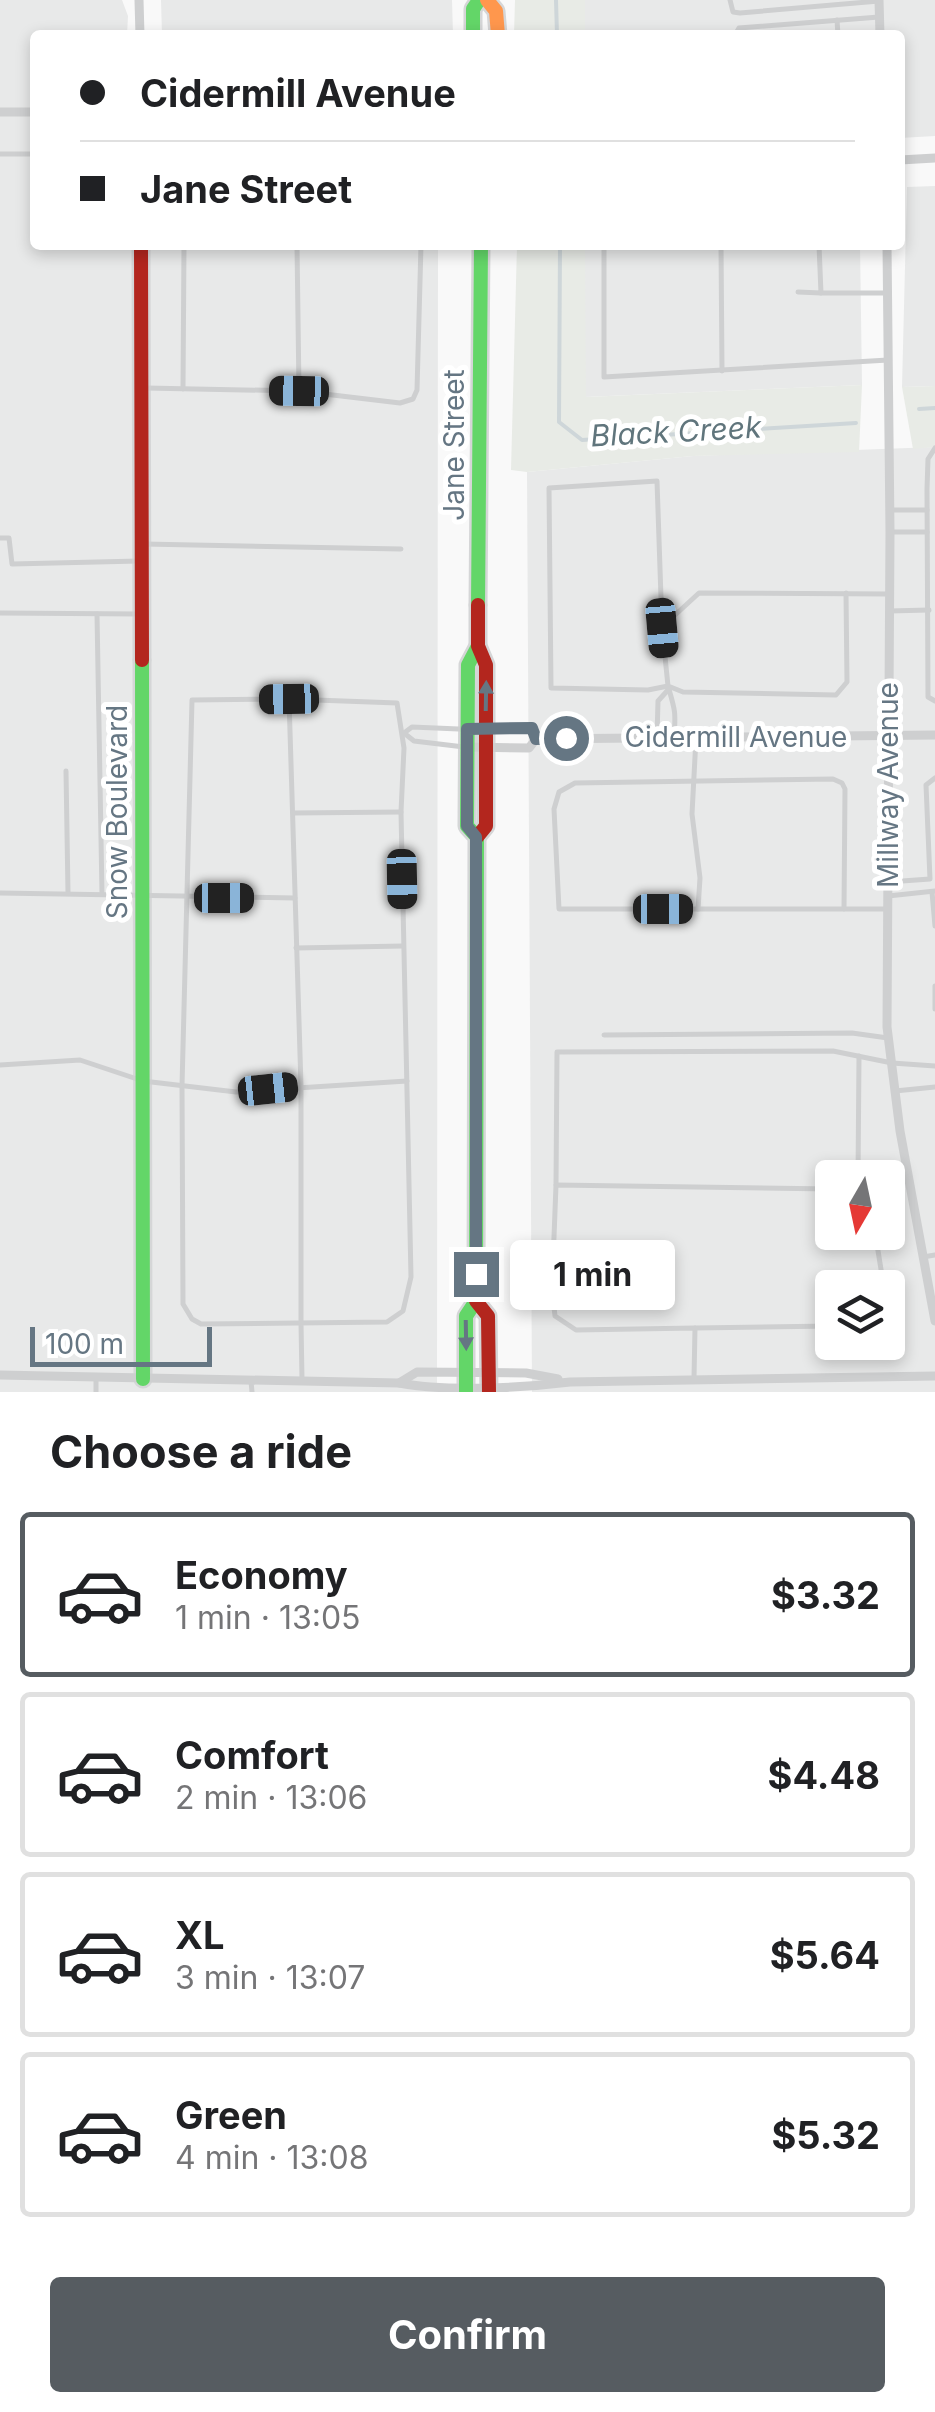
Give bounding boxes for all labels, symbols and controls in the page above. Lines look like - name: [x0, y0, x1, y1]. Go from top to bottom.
- text: Cidermill Avenue: [140, 70, 456, 116]
- text: Jane Street: [140, 166, 352, 212]
- street label: Jane Street: [437, 369, 471, 521]
- car: [269, 375, 329, 407]
- water label: Black Creek: [590, 409, 763, 453]
- car: [644, 597, 680, 659]
- one-way arrow: [478, 680, 494, 712]
- street label: Millway Avenue: [871, 682, 905, 888]
- car: [259, 683, 319, 715]
- street label: Snow Boulevard: [100, 705, 134, 919]
- route start: [544, 716, 589, 761]
- street label: Cidermill Avenue: [625, 720, 847, 754]
- car: [386, 849, 418, 909]
- car: [194, 883, 254, 913]
- car: [633, 894, 693, 924]
- car: [237, 1071, 299, 1107]
- north arrow: [815, 1160, 905, 1250]
- map controls: [815, 1160, 905, 1360]
- callout: 1 min: [511, 1239, 676, 1309]
- route end: [454, 1252, 499, 1297]
- text: 1 min: [553, 1255, 632, 1294]
- button: layers: [815, 1270, 905, 1360]
- one-way arrow: [458, 1320, 474, 1352]
- scale bar: [30, 1322, 212, 1366]
- text: 100 m: [45, 1327, 124, 1361]
- text: Choose a ride: [50, 1424, 352, 1479]
- icon: car: [55, 1550, 145, 1640]
- text: Economy: [175, 1552, 348, 1598]
- text: $3.32: [771, 1572, 880, 1618]
- text: 1 min · 13:05: [175, 1598, 361, 1637]
- icon: car: [55, 1730, 145, 1820]
- text: Comfort: [175, 1732, 329, 1778]
- text: $4.48: [768, 1752, 880, 1798]
- text: 2 min · 13:06: [175, 1778, 367, 1817]
- icon: car: [55, 1910, 145, 2000]
- text: XL: [175, 1912, 225, 1958]
- text: $5.64: [770, 1932, 880, 1978]
- text: 3 min · 13:07: [175, 1958, 365, 1997]
- icon: car: [55, 2090, 145, 2180]
- text: Green: [175, 2092, 287, 2138]
- text: $5.32: [771, 2112, 880, 2158]
- text: 4 min · 13:08: [175, 2138, 369, 2177]
- button: Confirm: [50, 2277, 885, 2392]

